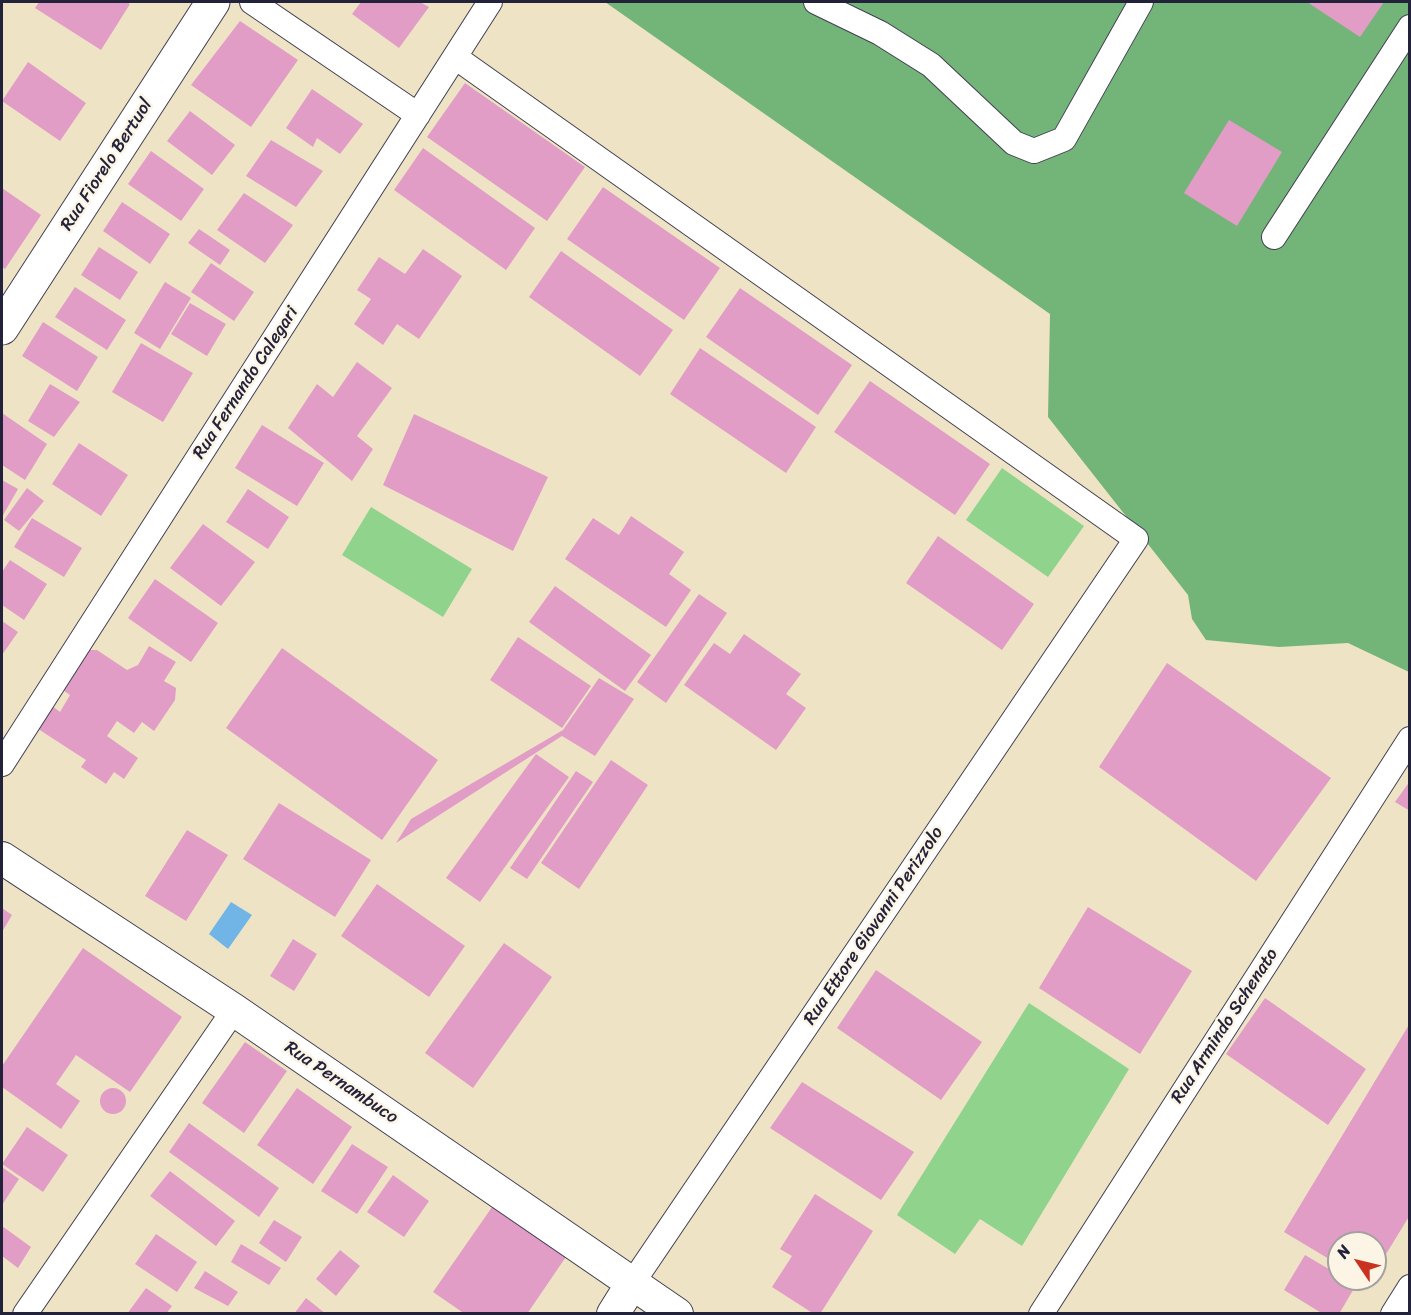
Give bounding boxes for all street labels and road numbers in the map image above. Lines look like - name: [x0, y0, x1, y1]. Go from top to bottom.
- street label: Rua Fiorelo Bertuol: [56, 95, 158, 235]
- street label: Rua Fernando Calegari: [189, 303, 303, 463]
- street label: Rua Ettore Giovanni Perizzolo: [800, 823, 948, 1029]
- street label: Rua Armindo Schenato: [1167, 945, 1283, 1107]
- street label: Rua Pernambuco: [280, 1037, 402, 1129]

